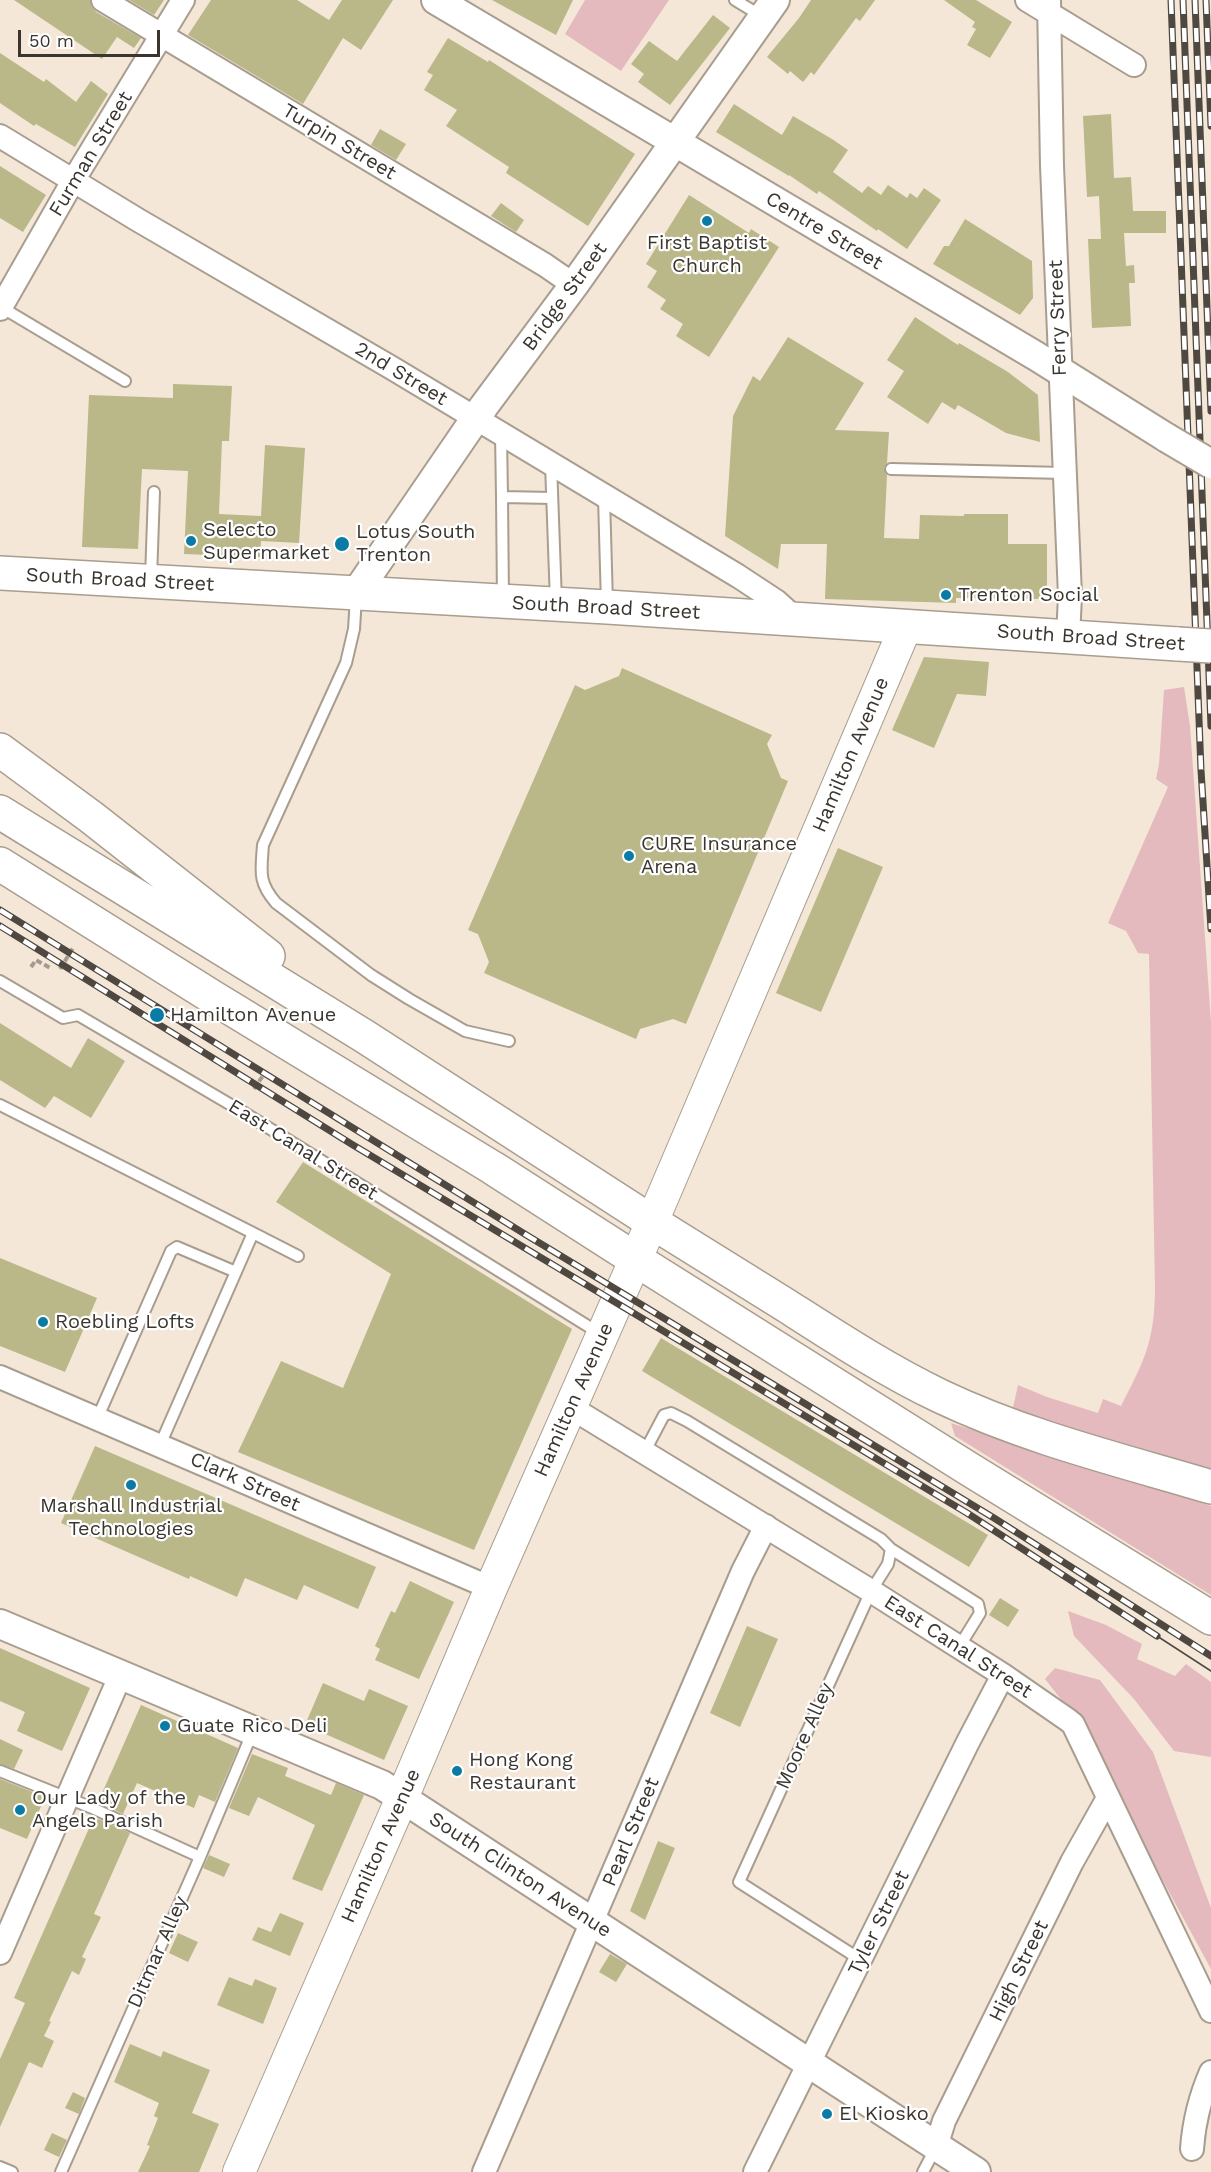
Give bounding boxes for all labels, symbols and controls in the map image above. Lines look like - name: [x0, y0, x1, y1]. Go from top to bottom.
- scale bar: [21, 18, 164, 56]
- text: 50 m: [29, 30, 74, 51]
- street label: Furman Street: [44, 87, 138, 221]
- street label: Turpin Street: [278, 99, 400, 185]
- street label: Centre Street: [761, 187, 887, 275]
- marker: First Baptist Church: [700, 214, 714, 228]
- place label: First Baptist Church: [647, 231, 767, 278]
- street label: Bridge Street: [518, 238, 612, 356]
- street label: Ferry Street: [1044, 259, 1072, 377]
- street label: 2nd Street: [350, 337, 452, 411]
- place label: Selecto Supermarket: [203, 518, 329, 565]
- place label: Lotus South Trenton: [356, 520, 475, 567]
- marker: Selecto Supermarket: [184, 534, 198, 548]
- marker: Lotus South Trenton: [333, 535, 351, 553]
- street label: South Broad Street: [25, 563, 215, 597]
- place label: Trenton Social: [958, 583, 1099, 607]
- marker: Trenton Social: [939, 588, 953, 602]
- street label: South Broad Street: [511, 591, 701, 625]
- street label: South Broad Street: [996, 619, 1186, 657]
- street label: Hamilton Avenue: [807, 674, 895, 836]
- place label: CURE Insurance Arena: [641, 832, 797, 879]
- marker: CURE Insurance Arena: [622, 849, 636, 863]
- place label: Hamilton Avenue: [170, 1003, 336, 1027]
- marker: Hamilton Avenue: [148, 1006, 166, 1024]
- street label: East Canal Street: [224, 1094, 382, 1206]
- place label: Roebling Lofts: [55, 1310, 195, 1334]
- marker: Roebling Lofts: [36, 1315, 50, 1329]
- street label: Hamilton Avenue: [529, 1319, 619, 1481]
- street label: Clark Street: [186, 1447, 304, 1517]
- marker: Marshall Industrial Technologies: [124, 1478, 138, 1492]
- place label: Marshall Industrial Technologies: [40, 1494, 222, 1541]
- street label: East Canal Street: [879, 1590, 1037, 1704]
- street label: Moore Alley: [771, 1679, 839, 1793]
- place label: Guate Rico Deli: [177, 1714, 327, 1738]
- marker: Guate Rico Deli: [158, 1719, 172, 1733]
- place label: Hong Kong Restaurant: [469, 1748, 576, 1795]
- marker: Hong Kong Restaurant: [450, 1764, 464, 1778]
- street label: Hamilton Avenue: [336, 1765, 426, 1927]
- street label: Pearl Street: [597, 1774, 665, 1890]
- place label: Our Lady of the Angels Parish: [32, 1786, 186, 1833]
- marker: Our Lady of the Angels Parish: [13, 1803, 27, 1817]
- street label: South Clinton Avenue: [424, 1807, 616, 1943]
- street label: Tyler Street: [843, 1867, 915, 1979]
- street label: Ditmar Alley: [123, 1892, 193, 2012]
- street label: High Street: [984, 1916, 1054, 2026]
- place label: El Kiosko: [839, 2102, 929, 2126]
- marker: El Kiosko: [820, 2107, 834, 2121]

